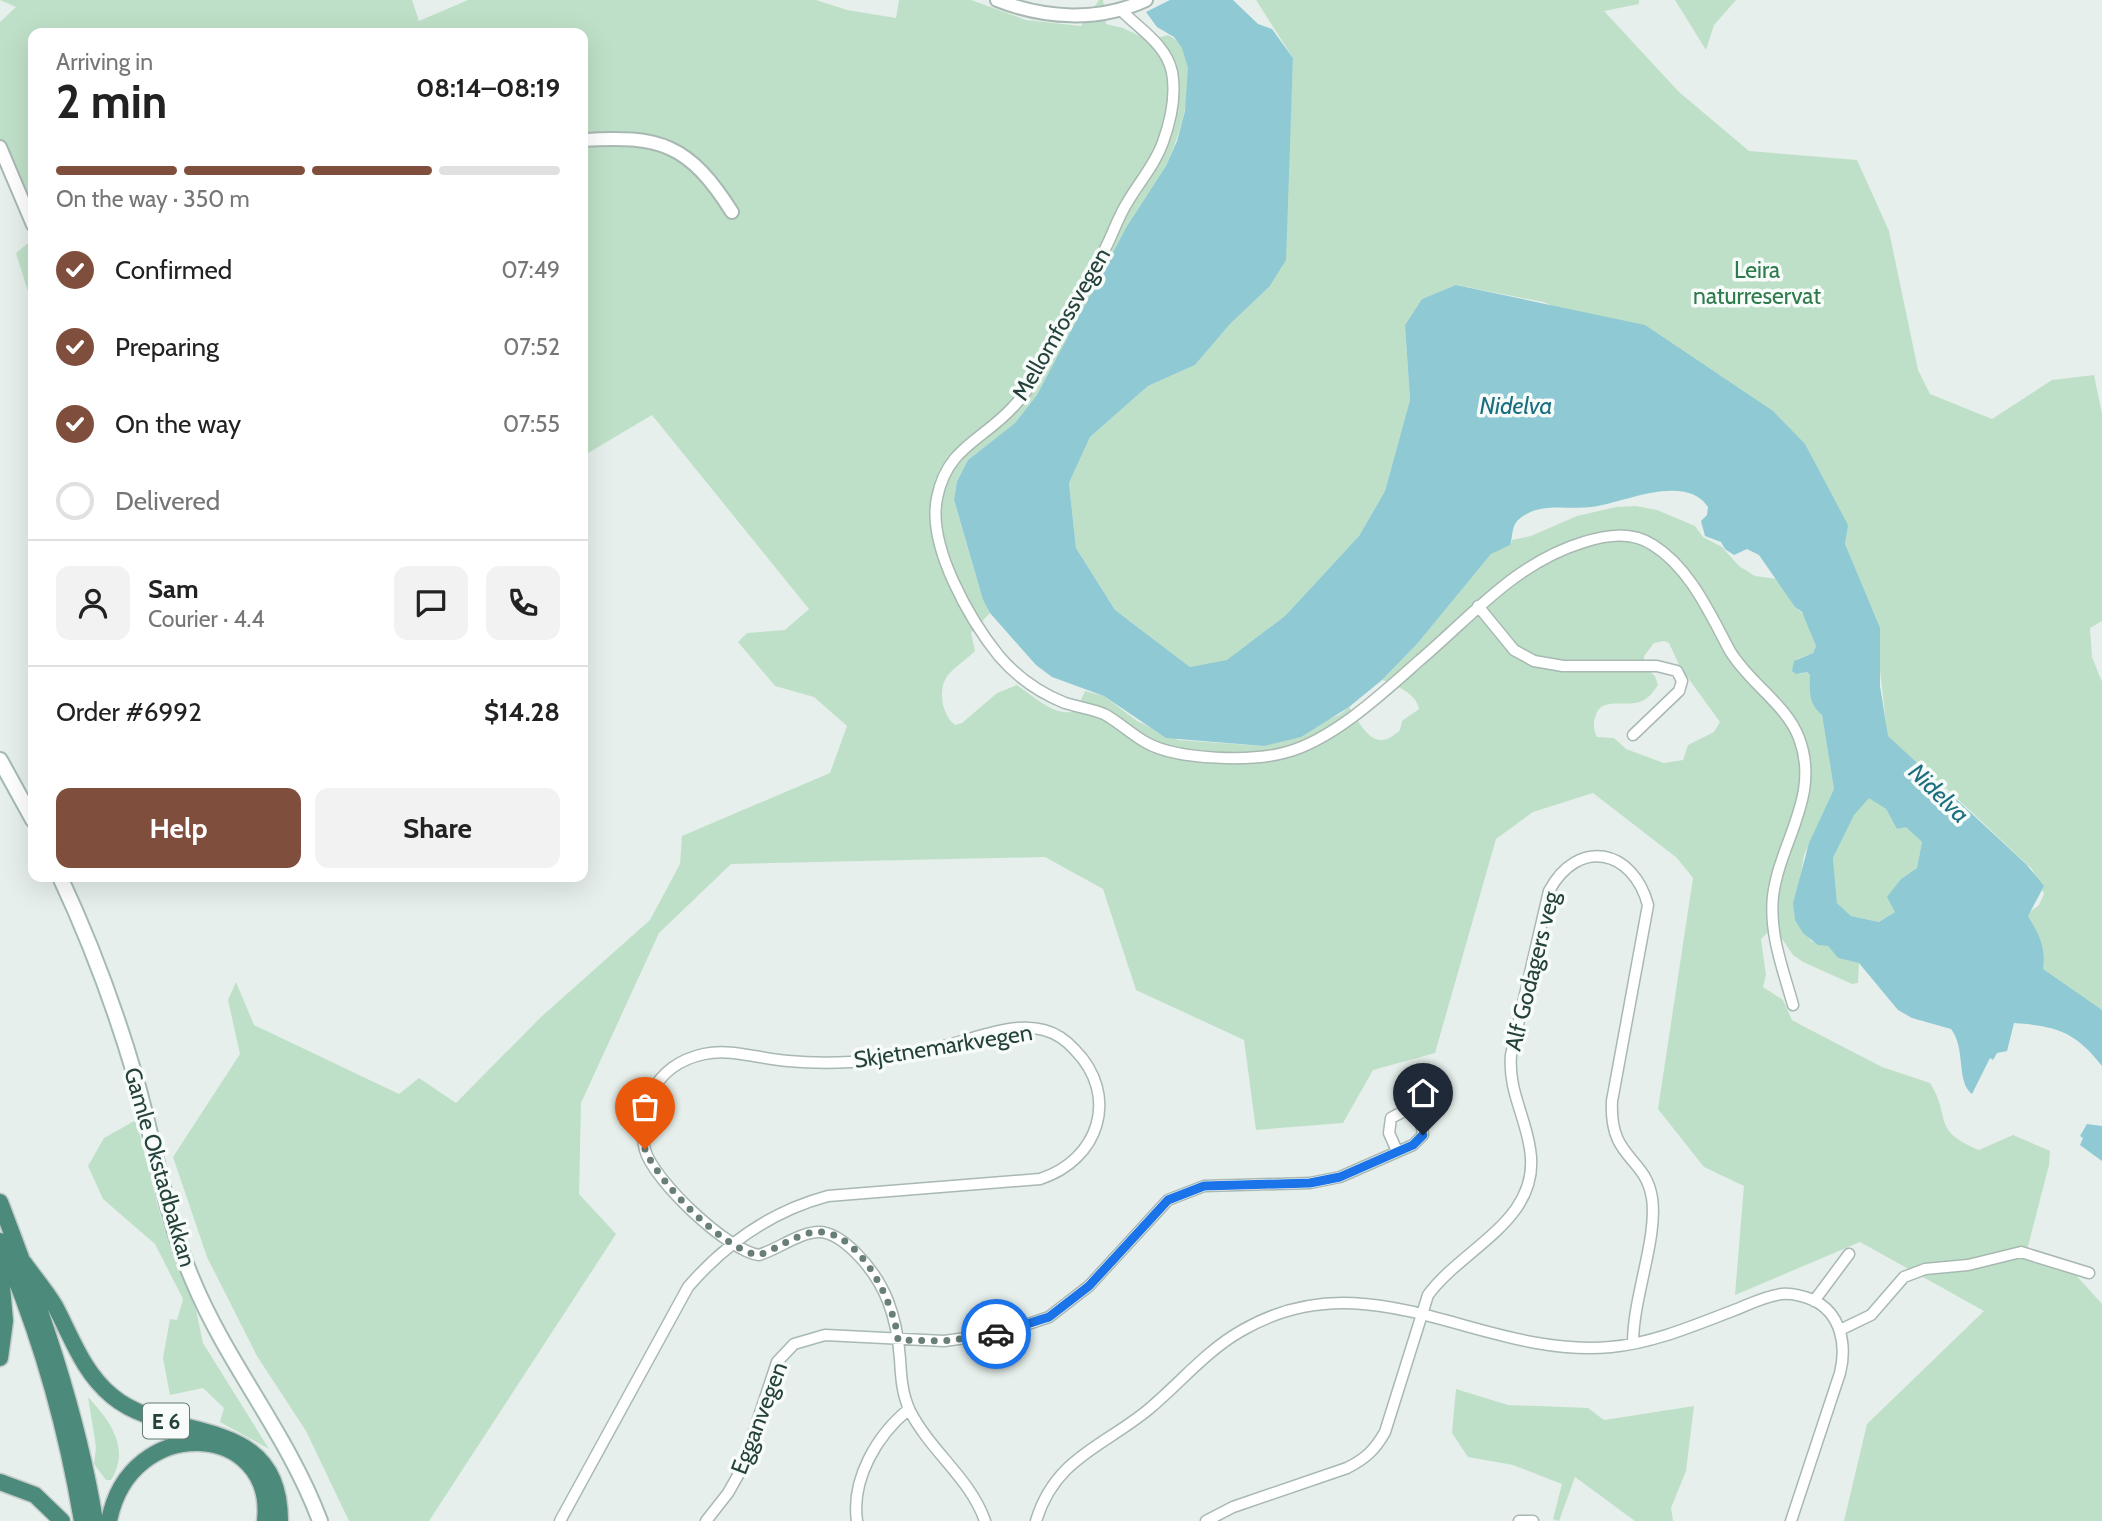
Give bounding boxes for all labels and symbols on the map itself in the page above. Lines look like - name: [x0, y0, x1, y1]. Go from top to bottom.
- street label: Mellomfossvegen: [1006, 243, 1116, 405]
- park label: Leira naturreservat: [1693, 256, 1821, 310]
- water label: Nidelva: [1480, 391, 1552, 420]
- water label: Nidelva: [1903, 757, 1975, 829]
- street label: Alf Godagers veg: [1499, 888, 1565, 1054]
- street label: Skjetnemarkvegen: [852, 1018, 1034, 1074]
- pin: [1393, 1063, 1453, 1135]
- street label: Gamle Okstadbakkan: [118, 1064, 202, 1270]
- pin: [615, 1077, 675, 1149]
- courier: [961, 1299, 1031, 1369]
- street label: Egganvegen: [725, 1358, 793, 1478]
- road number: E 6: [143, 1404, 189, 1438]

